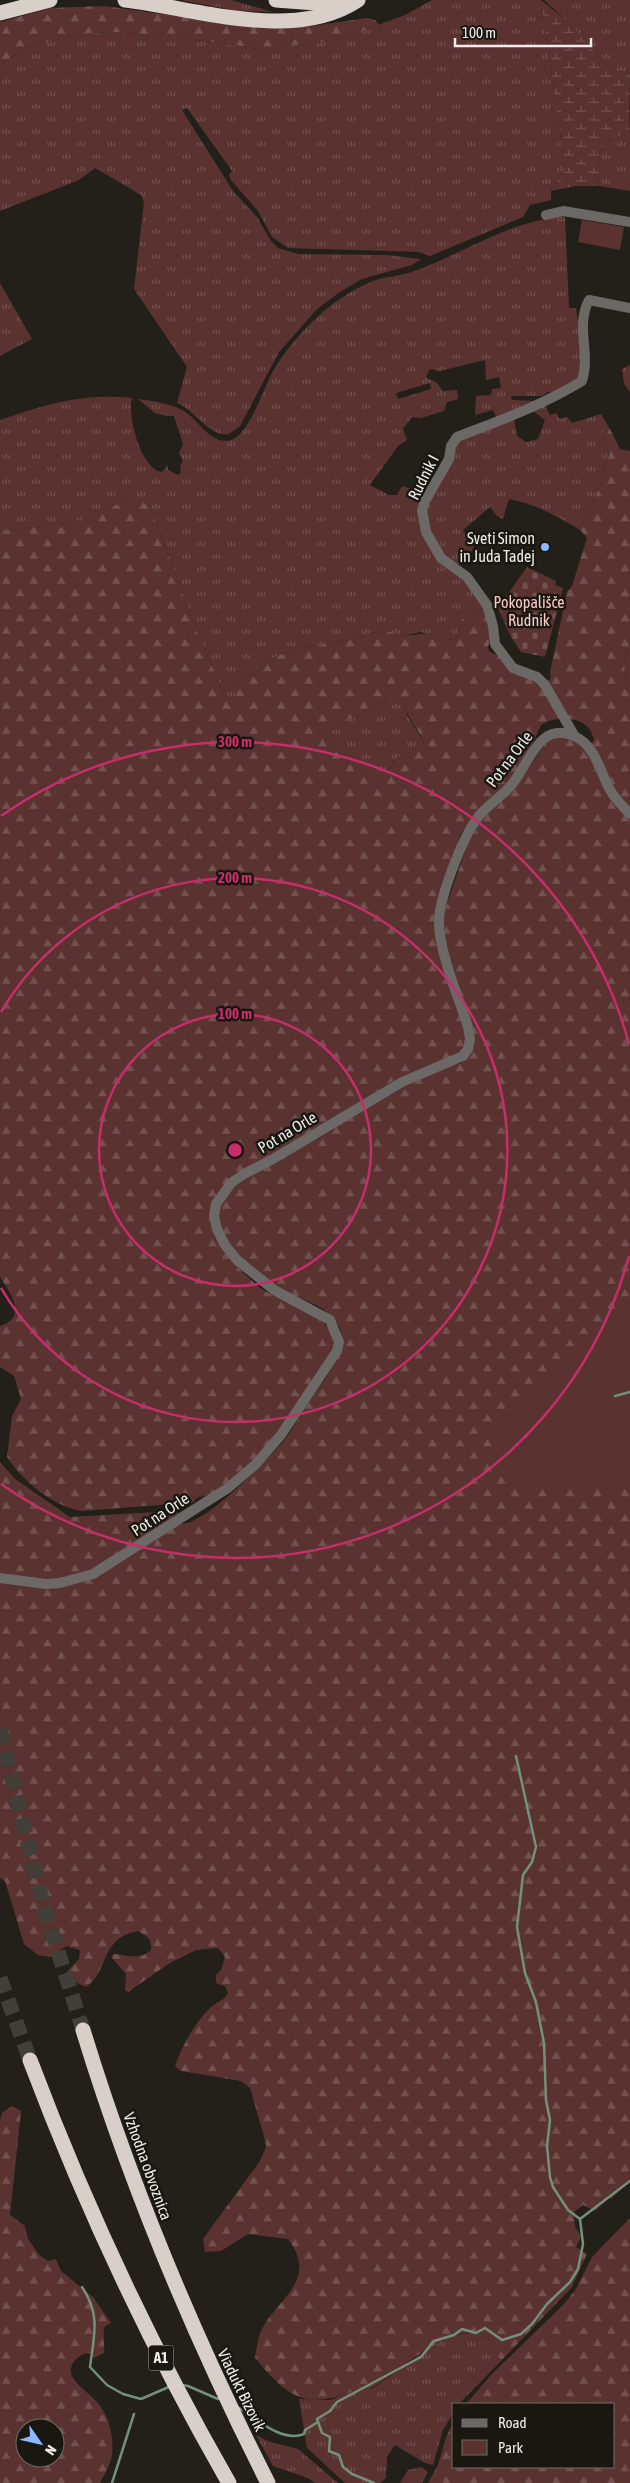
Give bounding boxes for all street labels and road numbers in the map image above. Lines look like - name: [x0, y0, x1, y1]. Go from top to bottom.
- street label: Rudnik I: [404, 451, 442, 503]
- street label: Pot na Orle: [482, 728, 536, 790]
- street label: Pot na Orle: [255, 1108, 319, 1156]
- street label: Pot na Orle: [128, 1489, 192, 1539]
- street label: Vzhodna obvoznica: [120, 2110, 176, 2222]
- road number: A1: [148, 2346, 174, 2370]
- street label: Viadukt Bizovik: [214, 2346, 270, 2434]

